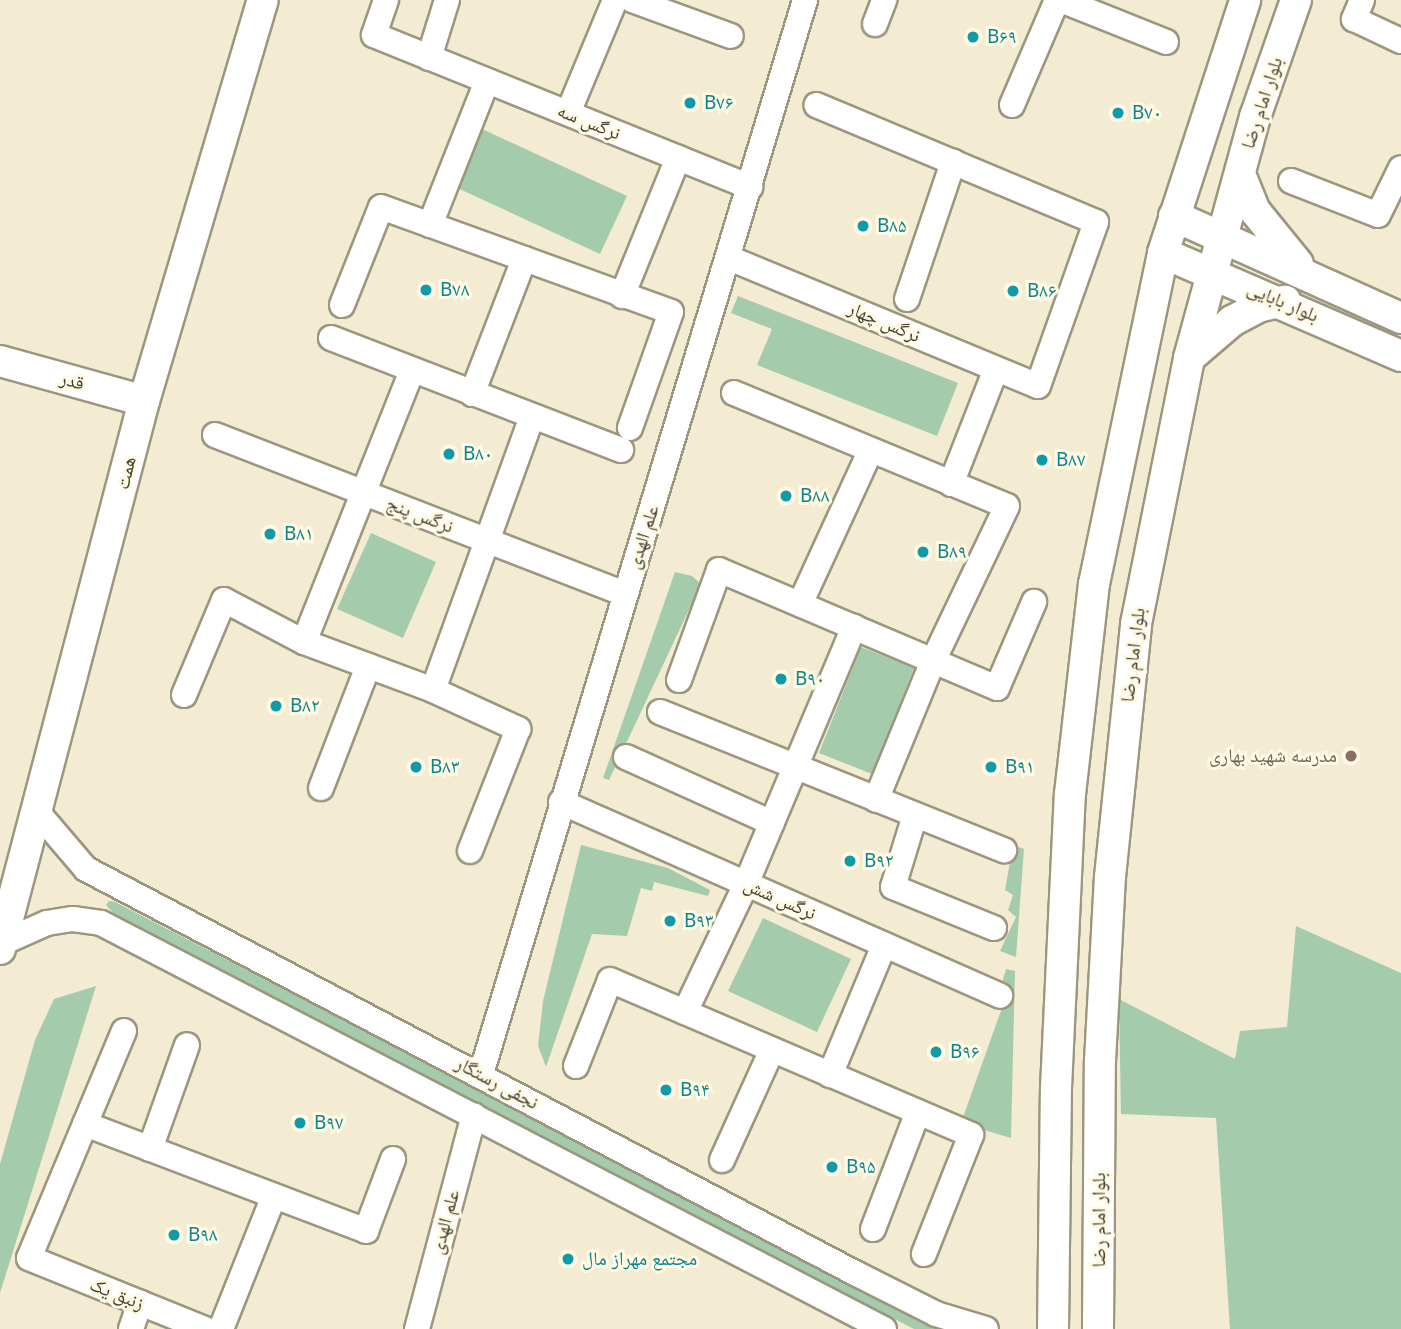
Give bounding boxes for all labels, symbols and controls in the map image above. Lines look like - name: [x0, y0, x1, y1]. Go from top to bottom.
- place label: B۶۹: [987, 26, 1016, 48]
- marker: B۶۹: [965, 29, 981, 45]
- street label: بلوار امام رضا: [1237, 54, 1287, 152]
- place label: B۷۶: [704, 92, 733, 114]
- marker: B۷۶: [682, 95, 698, 111]
- street label: نرگس سه: [554, 99, 624, 145]
- place label: B۷۰: [1132, 102, 1161, 124]
- marker: B۷۰: [1110, 105, 1126, 121]
- place label: B۸۵: [877, 215, 906, 237]
- marker: B۸۵: [855, 218, 871, 234]
- street label: بلوار بابایی: [1244, 277, 1322, 327]
- place label: B۷۸: [440, 279, 469, 301]
- place label: B۸۶: [1027, 280, 1056, 302]
- marker: B۷۸: [418, 282, 434, 298]
- marker: B۸۶: [1005, 283, 1021, 299]
- street label: نرگس چهار: [844, 297, 924, 347]
- street label: قدر: [57, 367, 87, 395]
- place label: B۸۰: [463, 443, 492, 465]
- marker: B۸۰: [441, 446, 457, 462]
- place label: B۸۷: [1056, 449, 1085, 471]
- marker: B۸۷: [1034, 452, 1050, 468]
- street label: همت: [111, 454, 141, 492]
- place label: B۸۸: [800, 485, 829, 507]
- marker: B۸۸: [778, 488, 794, 504]
- street label: نرگس پنج: [383, 492, 457, 538]
- street label: علم الهدی: [622, 502, 664, 572]
- place label: B۸۱: [284, 523, 313, 545]
- marker: B۸۱: [262, 526, 278, 542]
- place label: B۸۹: [937, 541, 966, 563]
- marker: B۸۹: [915, 544, 931, 560]
- street label: بلوار امام رضا: [1116, 607, 1150, 703]
- place label: B۹۰: [795, 668, 824, 690]
- marker: B۹۰: [773, 671, 789, 687]
- place label: B۸۲: [290, 695, 319, 717]
- marker: B۸۲: [268, 698, 284, 714]
- place label: مدرسه شهید بهاری: [1209, 745, 1337, 767]
- marker: مدرسه شهید بهاری: [1343, 748, 1359, 764]
- place label: B۸۳: [430, 756, 459, 778]
- place label: B۹۱: [1005, 756, 1034, 778]
- marker: B۸۳: [408, 759, 424, 775]
- marker: B۹۱: [983, 759, 999, 775]
- place label: B۹۲: [864, 850, 893, 872]
- marker: B۹۲: [842, 853, 858, 869]
- street label: نرگس شش: [740, 873, 820, 925]
- place label: B۹۳: [684, 910, 713, 932]
- marker: B۹۳: [662, 913, 678, 929]
- place label: B۹۶: [950, 1041, 979, 1063]
- marker: B۹۶: [928, 1044, 944, 1060]
- street label: نجفی رستگار: [452, 1052, 542, 1114]
- place label: B۹۴: [680, 1079, 709, 1101]
- marker: B۹۴: [658, 1082, 674, 1098]
- place label: B۹۷: [314, 1112, 343, 1134]
- marker: B۹۷: [292, 1115, 308, 1131]
- place label: B۹۵: [846, 1156, 875, 1178]
- marker: B۹۵: [824, 1159, 840, 1175]
- street label: بلوار امام رضا: [1088, 1173, 1110, 1267]
- street label: علم الهدی: [425, 1187, 465, 1257]
- place label: B۹۸: [188, 1224, 217, 1246]
- marker: B۹۸: [166, 1227, 182, 1243]
- place label: مجتمع مهراز مال: [582, 1248, 697, 1270]
- marker: مجتمع مهراز مال: [560, 1251, 576, 1267]
- street label: زنبق یک: [87, 1273, 147, 1315]

